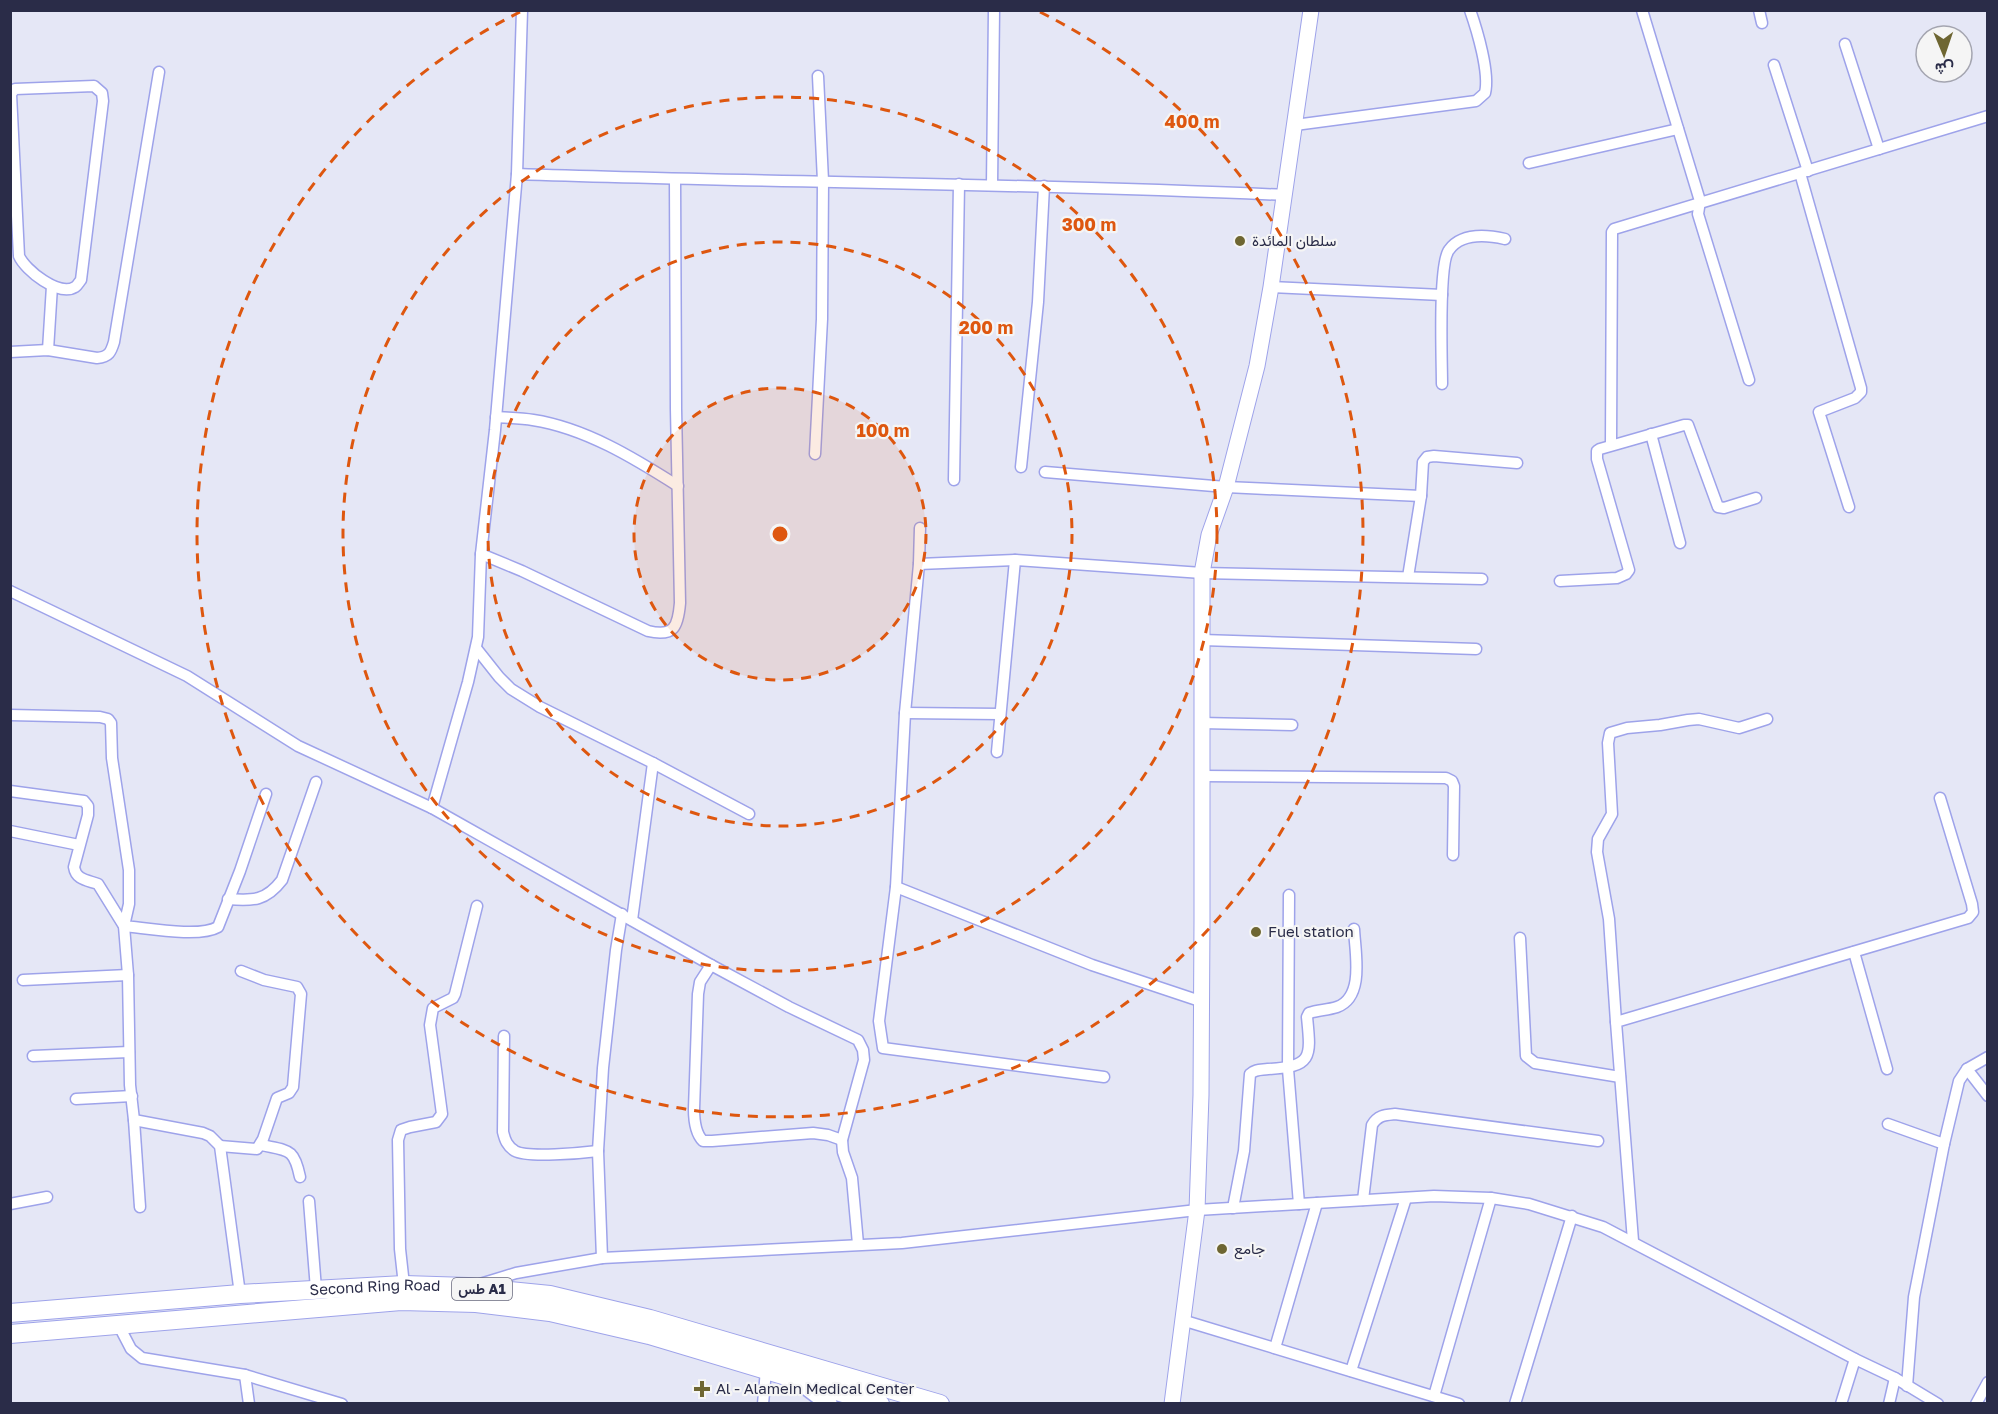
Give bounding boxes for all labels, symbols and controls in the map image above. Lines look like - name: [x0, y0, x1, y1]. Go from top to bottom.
- north arrow: [1914, 24, 1974, 84]
- text: ش: [1935, 59, 1954, 79]
- text: 400 m: [1165, 110, 1219, 132]
- text: 300 m: [1062, 213, 1116, 235]
- place label: سلطان المائدة: [1252, 231, 1337, 250]
- marker: سلطان المائدة: [1233, 234, 1247, 248]
- text: 200 m: [959, 316, 1013, 338]
- text: 100 m: [857, 419, 909, 441]
- centre of rings: [770, 524, 790, 544]
- place label: Fuel station: [1268, 922, 1354, 940]
- marker: Fuel station: [1249, 925, 1263, 939]
- place label: جامع: [1234, 1239, 1265, 1260]
- marker: جامع: [1215, 1242, 1229, 1256]
- street label: Second Ring Road: [309, 1275, 441, 1298]
- road number: طس A1: [452, 1278, 512, 1300]
- place label: Al - Alamein Medical Center: [716, 1379, 914, 1397]
- marker: Al - Alamein Medical Center: [693, 1380, 711, 1398]

